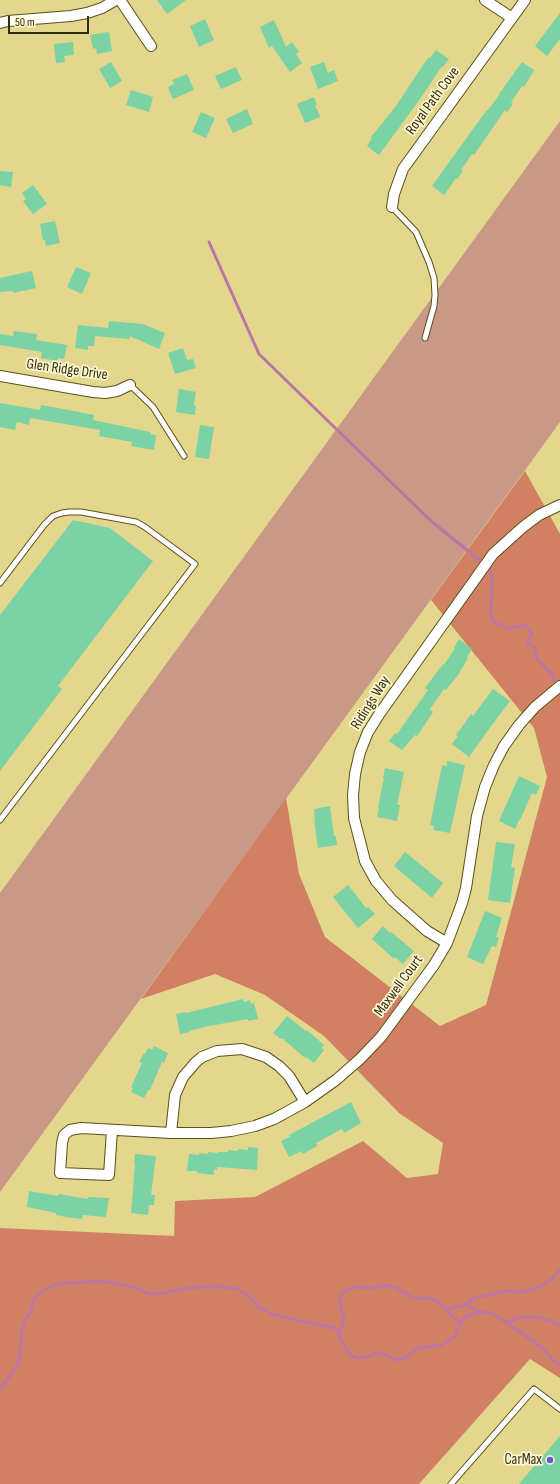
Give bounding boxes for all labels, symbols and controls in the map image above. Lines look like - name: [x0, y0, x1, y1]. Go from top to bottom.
- scale bar: [10, 8, 91, 34]
- text: 50 m: [15, 15, 35, 30]
- street label: Royal Path Cove: [402, 64, 464, 138]
- street label: Glen Ridge Drive: [25, 355, 109, 385]
- street label: Ridings Way: [348, 673, 394, 733]
- street label: Maxwell Court: [371, 952, 427, 1020]
- place label: CarMax: [505, 1451, 542, 1469]
- marker: CarMax: [545, 1455, 555, 1465]

